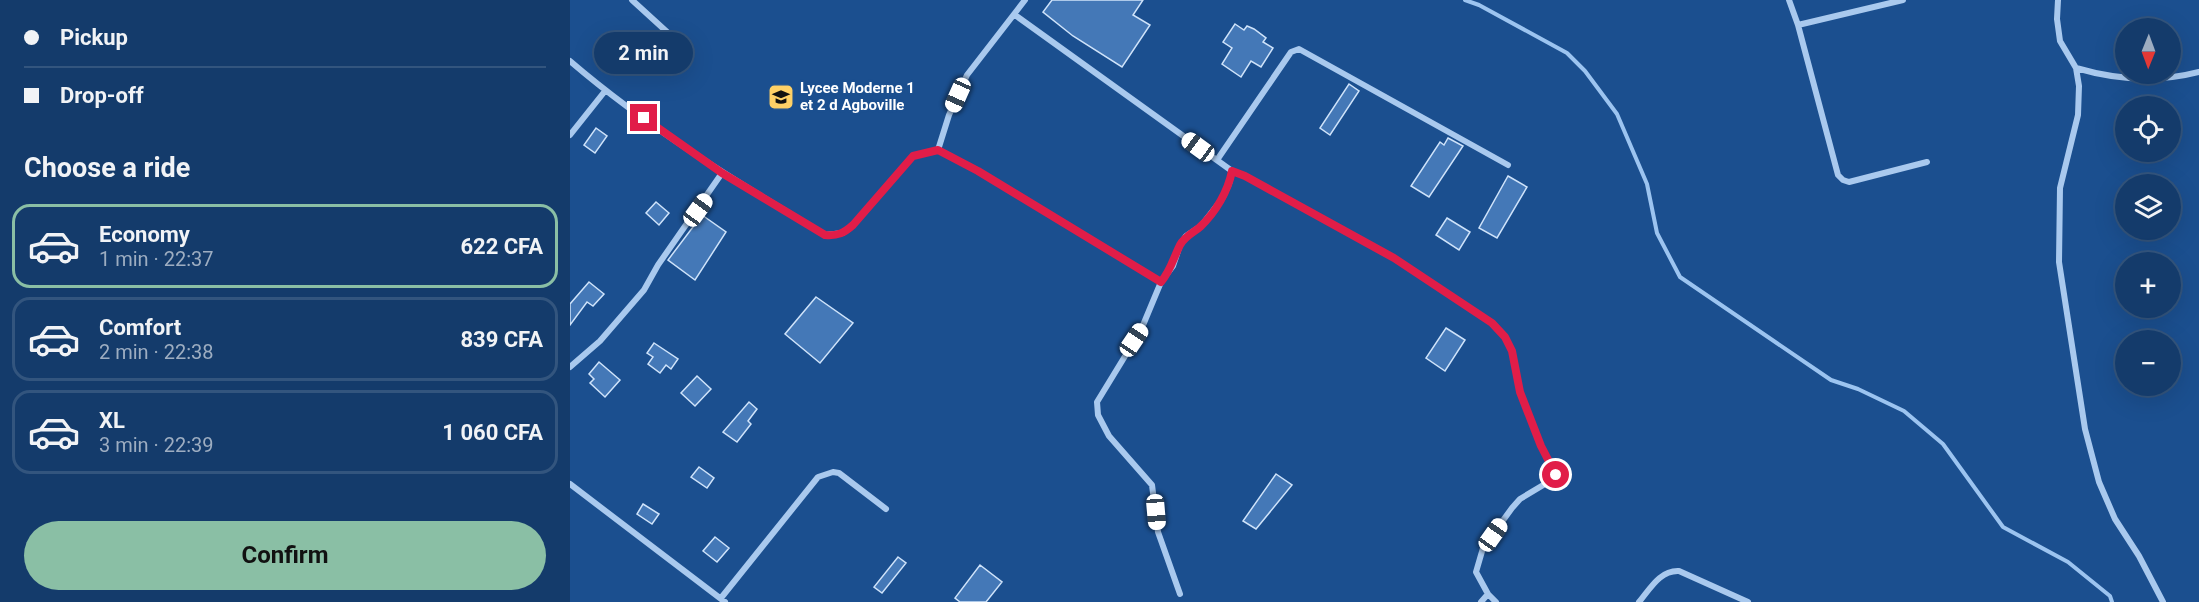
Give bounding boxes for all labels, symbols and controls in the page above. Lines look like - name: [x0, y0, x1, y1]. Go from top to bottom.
- north arrow: [2115, 18, 2181, 84]
- map controls: [2115, 18, 2181, 396]
- text: Pickup: [60, 25, 128, 50]
- callout: 2 min: [595, 31, 694, 73]
- text: 2 min: [618, 41, 669, 65]
- car: [942, 75, 974, 115]
- place label: Lycee Moderne 1 et 2 d Agboville: [800, 79, 915, 114]
- school or university icon: Lycee Moderne 1 et 2 d Agboville: [766, 82, 796, 112]
- text: Drop-off: [60, 83, 144, 108]
- button: locate: [2115, 96, 2181, 162]
- route end: [630, 104, 657, 131]
- car: [1178, 129, 1218, 165]
- text: Choose a ride: [24, 152, 190, 184]
- button: layers: [2115, 174, 2181, 240]
- car: [680, 190, 716, 230]
- icon: car: [27, 219, 81, 273]
- text: Economy: [99, 222, 190, 247]
- text: 622 CFA: [460, 234, 543, 259]
- text: 1 min · 22:37: [99, 247, 214, 271]
- button: +: [2115, 252, 2181, 318]
- icon: car: [27, 312, 81, 366]
- text: Comfort: [99, 315, 181, 340]
- car: [1116, 320, 1152, 360]
- text: 839 CFA: [460, 327, 543, 352]
- button: −: [2115, 330, 2181, 396]
- text: 2 min · 22:38: [99, 340, 214, 364]
- icon: car: [27, 405, 81, 459]
- text: XL: [99, 408, 125, 433]
- text: 1 060 CFA: [442, 420, 543, 445]
- text: 3 min · 22:39: [99, 433, 214, 457]
- route start: [1542, 461, 1569, 488]
- car: [1145, 493, 1167, 531]
- car: [1475, 515, 1511, 555]
- button: Confirm: [24, 521, 546, 590]

